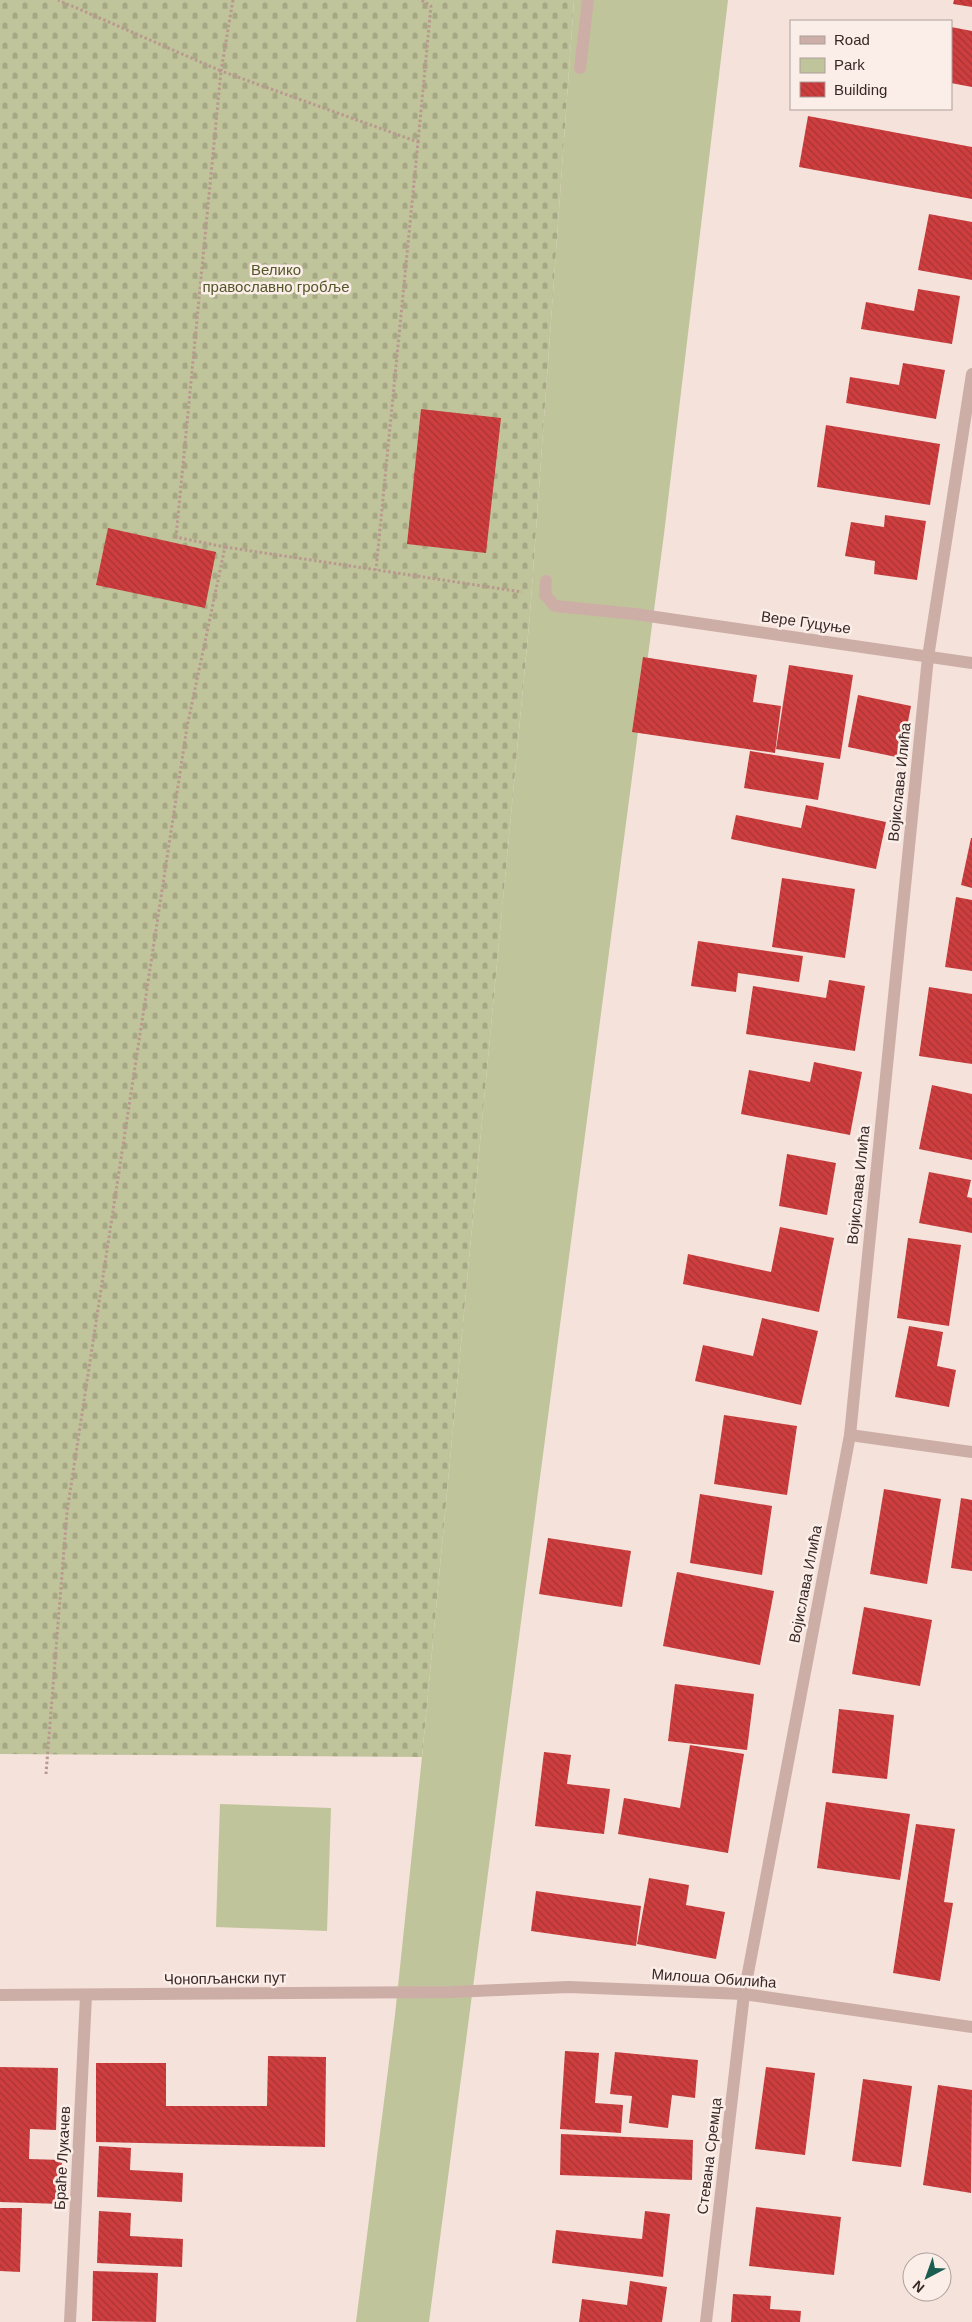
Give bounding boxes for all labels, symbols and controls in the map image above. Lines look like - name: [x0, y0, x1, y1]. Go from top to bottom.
- legend: [790, 20, 952, 110]
- text: Road: [834, 31, 870, 48]
- text: Park: [834, 56, 865, 73]
- text: Building: [834, 81, 887, 98]
- park label: Велико православно гробље: [203, 261, 350, 295]
- street label: Вере Гуцуње: [760, 607, 852, 637]
- street label: Војислава Илића: [884, 721, 914, 842]
- street label: Војислава Илића: [843, 1124, 873, 1245]
- street label: Војислава Илића: [785, 1523, 825, 1644]
- street label: Милоша Обилића: [651, 1965, 778, 1991]
- street label: Чонопљански пут: [164, 1968, 286, 1988]
- street label: Стевана Сремца: [693, 2096, 725, 2215]
- street label: Браће Лукачев: [51, 2106, 73, 2210]
- north arrow: [902, 2252, 952, 2302]
- text: N: [909, 2277, 928, 2296]

